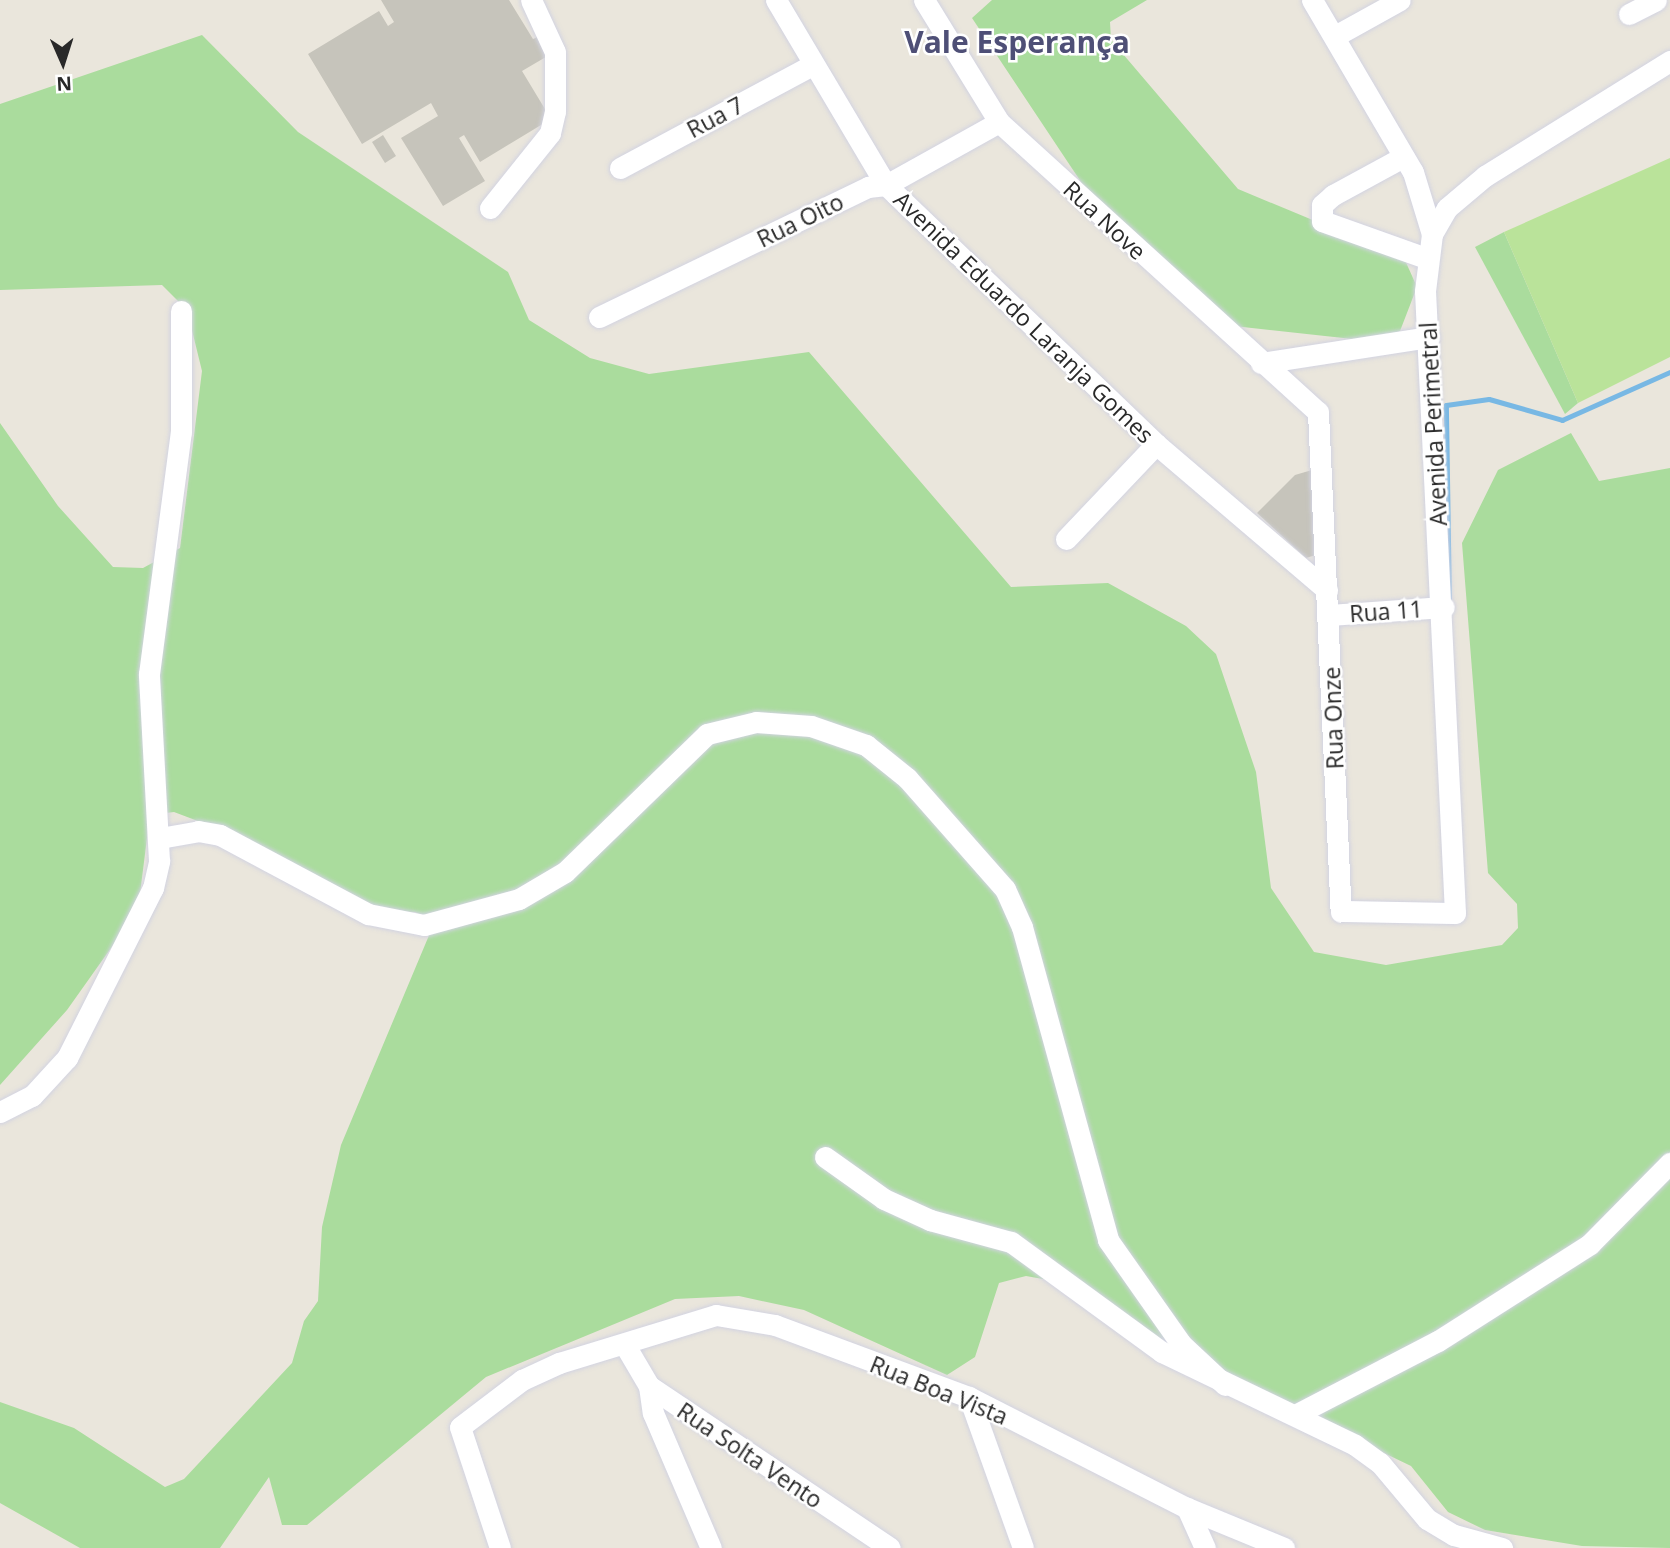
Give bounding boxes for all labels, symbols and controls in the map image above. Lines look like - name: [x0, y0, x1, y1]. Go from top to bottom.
- district label: Vale Esperança: [904, 24, 1130, 60]
- north arrow: [28, 28, 98, 98]
- text: N: [56, 71, 73, 97]
- street label: Rua 7: [682, 91, 748, 143]
- street label: Rua Nove: [1058, 175, 1152, 265]
- street label: Avenida Eduardo Laranja Gomes: [889, 185, 1159, 449]
- street label: Rua Oito: [752, 187, 848, 253]
- street label: Avenida Perimetral: [1414, 321, 1452, 527]
- street label: Rua 11: [1348, 595, 1424, 627]
- street label: Rua Onze: [1317, 666, 1349, 770]
- street label: Rua Boa Vista: [866, 1350, 1012, 1430]
- street label: Rua Solta Vento: [672, 1396, 828, 1514]

